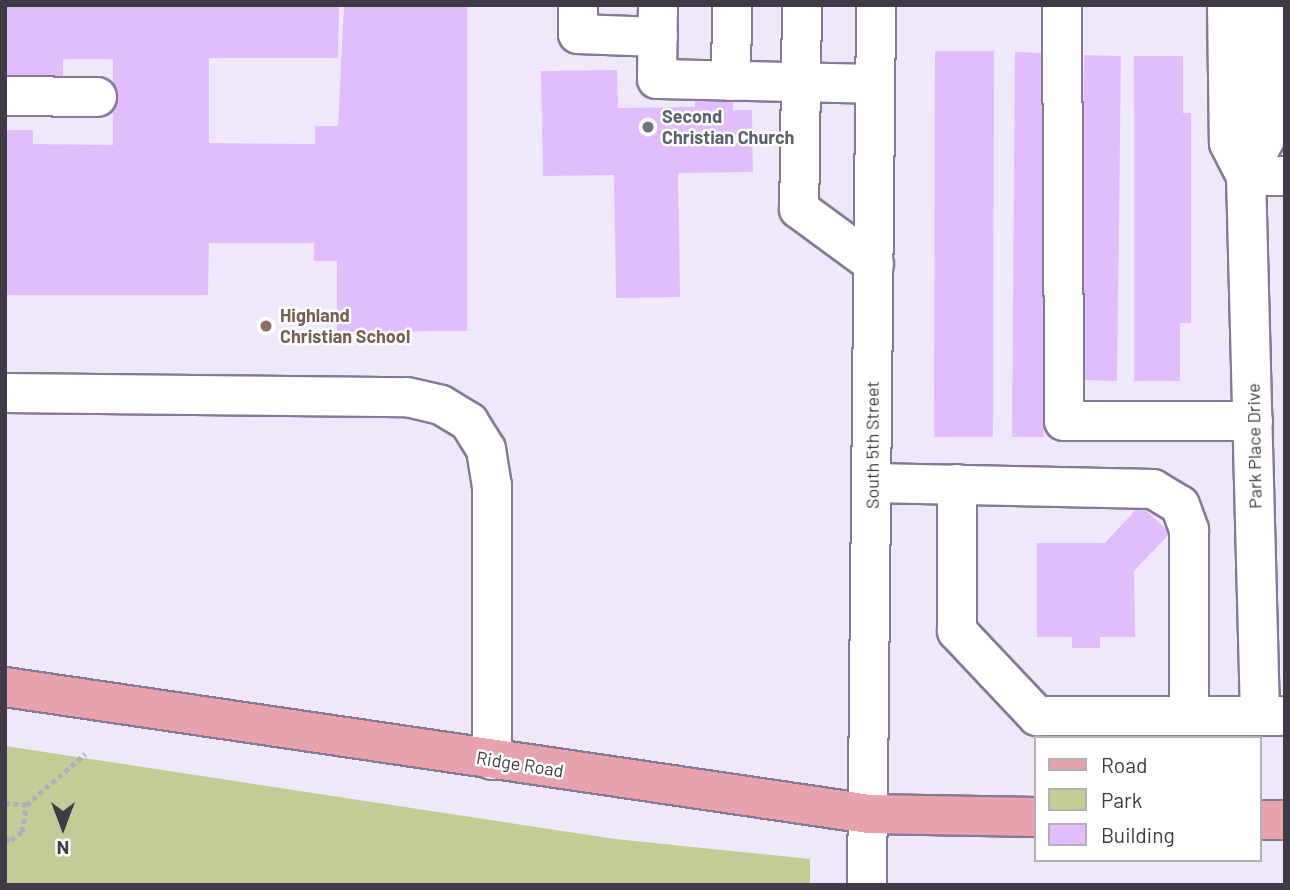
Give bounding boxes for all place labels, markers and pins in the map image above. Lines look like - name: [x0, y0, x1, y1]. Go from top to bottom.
- place label: Second Christian Church: [662, 106, 794, 148]
- marker: Second Christian Church: [640, 119, 656, 135]
- place label: Highland Christian School: [280, 305, 410, 348]
- marker: Highland Christian School: [258, 318, 274, 334]

